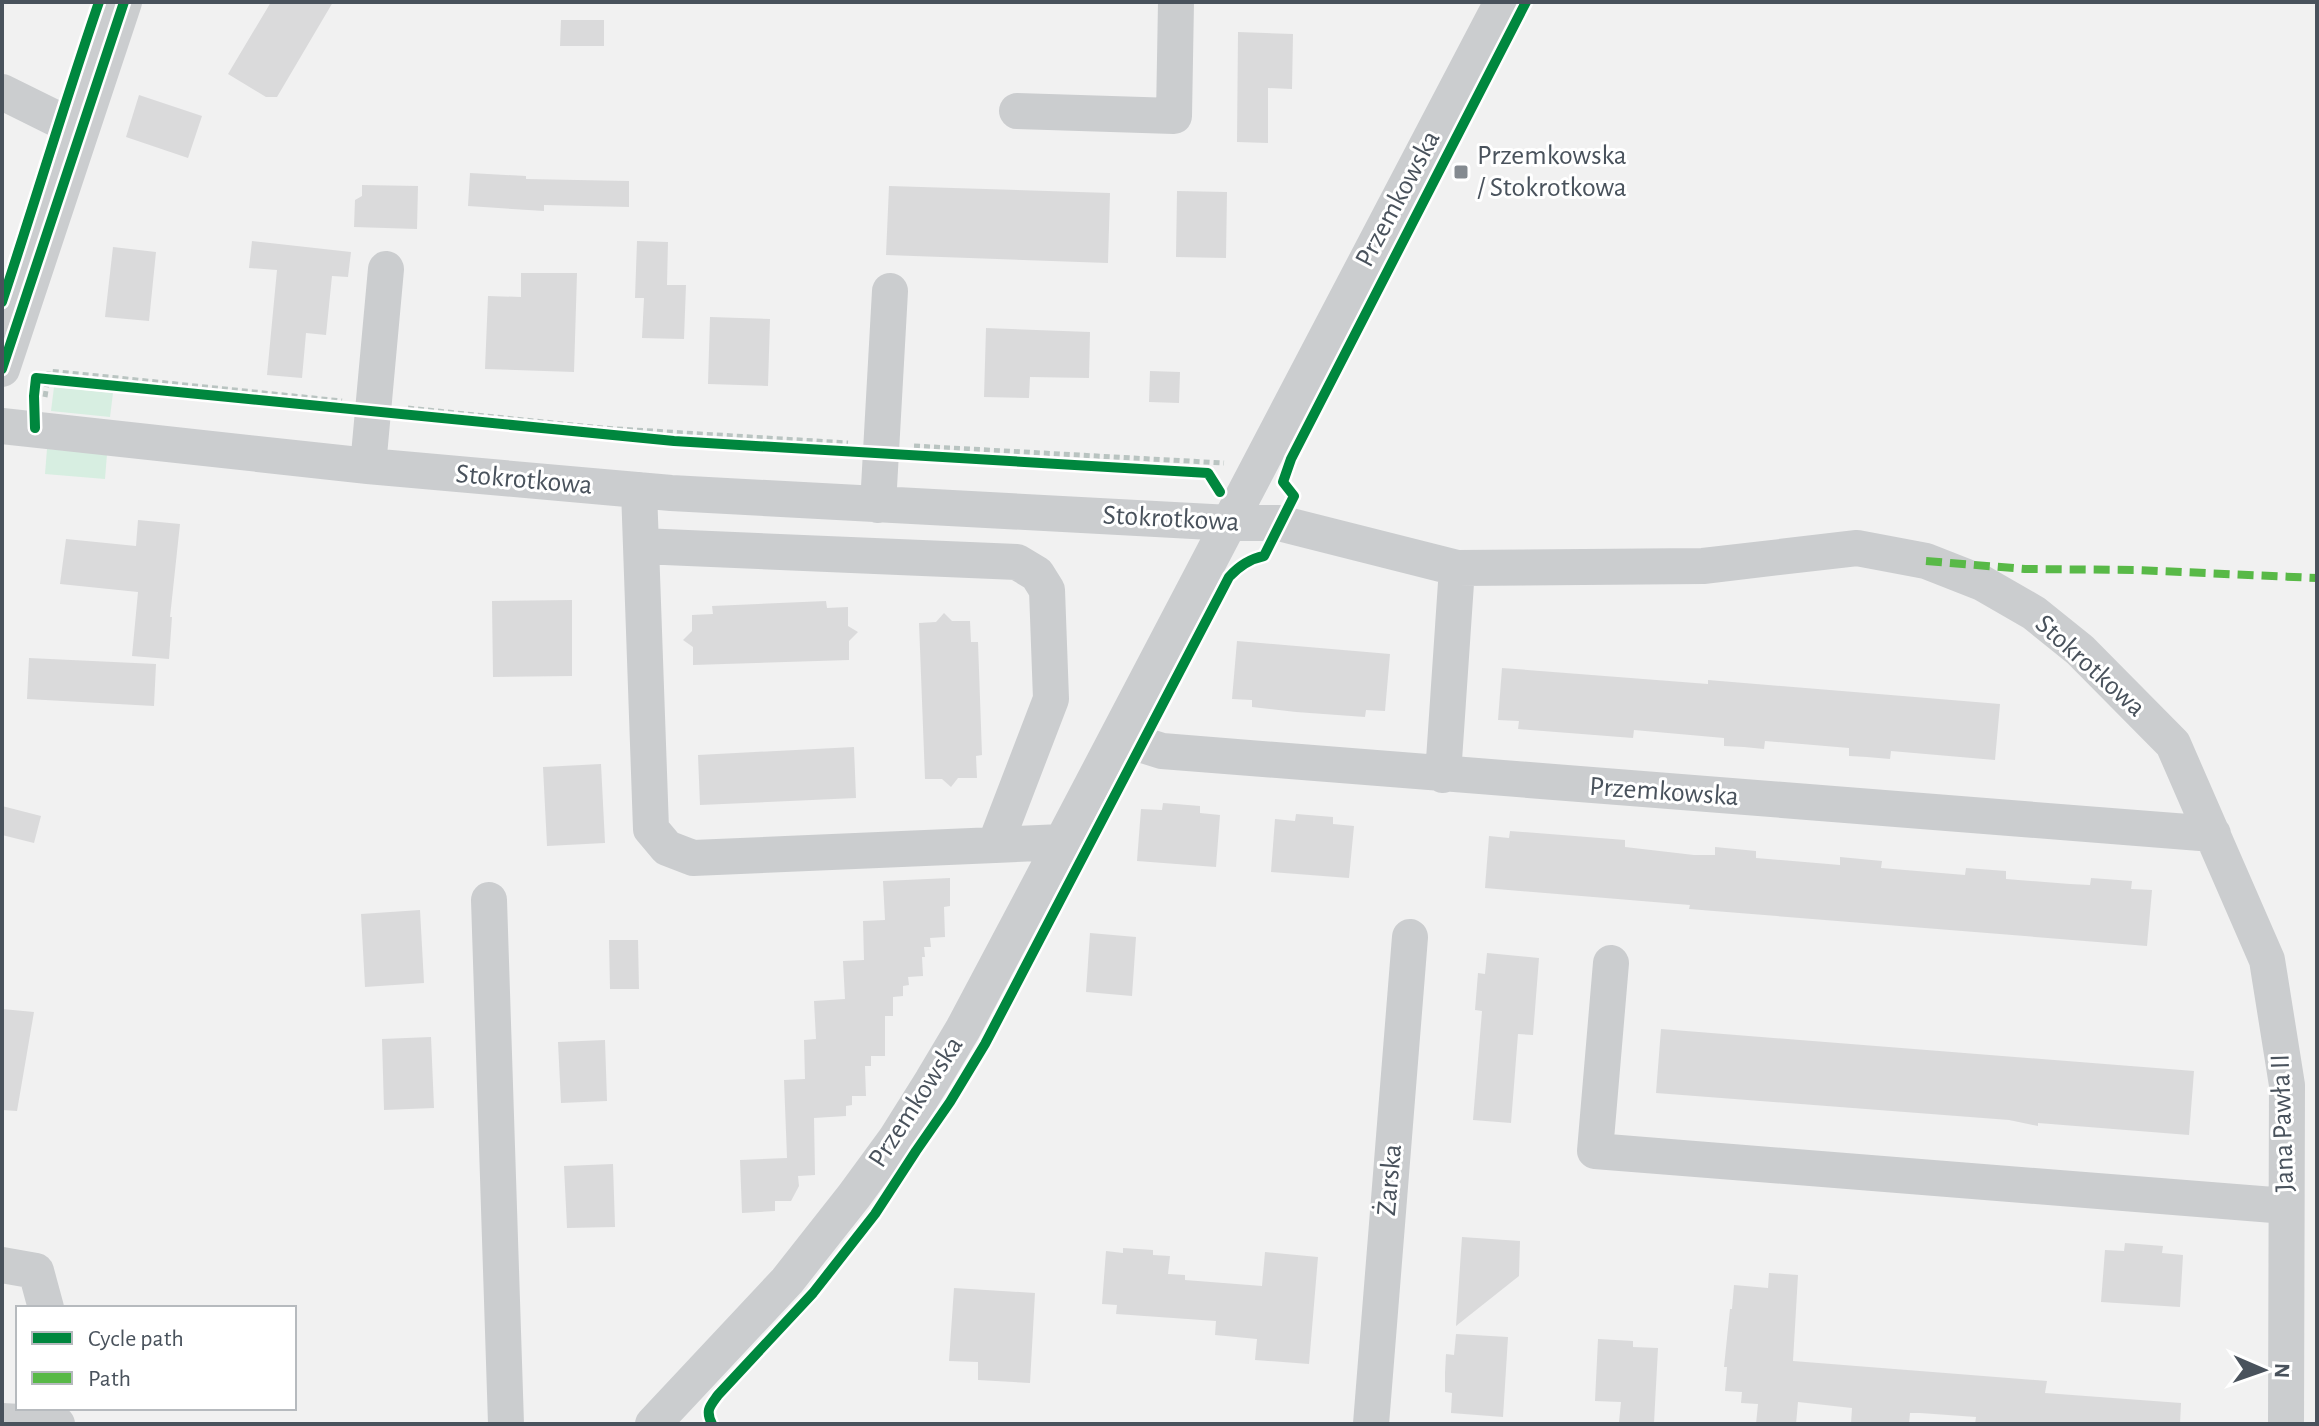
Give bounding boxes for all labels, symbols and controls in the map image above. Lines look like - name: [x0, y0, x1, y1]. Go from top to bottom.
- street label: Przemkowska: [1350, 126, 1446, 272]
- place label: Przemkowska / Stokrotkowa: [1477, 142, 1627, 202]
- marker: Przemkowska / Stokrotkowa: [1452, 163, 1470, 181]
- street label: Stokrotkowa: [455, 460, 594, 500]
- street label: Stokrotkowa: [1102, 501, 1240, 537]
- street label: Stokrotkowa: [2030, 610, 2150, 722]
- street label: Przemkowska: [1588, 773, 1740, 811]
- street label: Przemkowska: [863, 1032, 969, 1172]
- street label: Jana Pawła II: [2267, 1054, 2299, 1192]
- street label: Żarska: [1371, 1143, 1407, 1217]
- legend: [16, 1306, 296, 1410]
- text: Cycle path: [88, 1327, 184, 1351]
- north arrow: [2223, 1330, 2303, 1410]
- text: N: [2271, 1363, 2293, 1379]
- text: Path: [88, 1367, 131, 1391]

